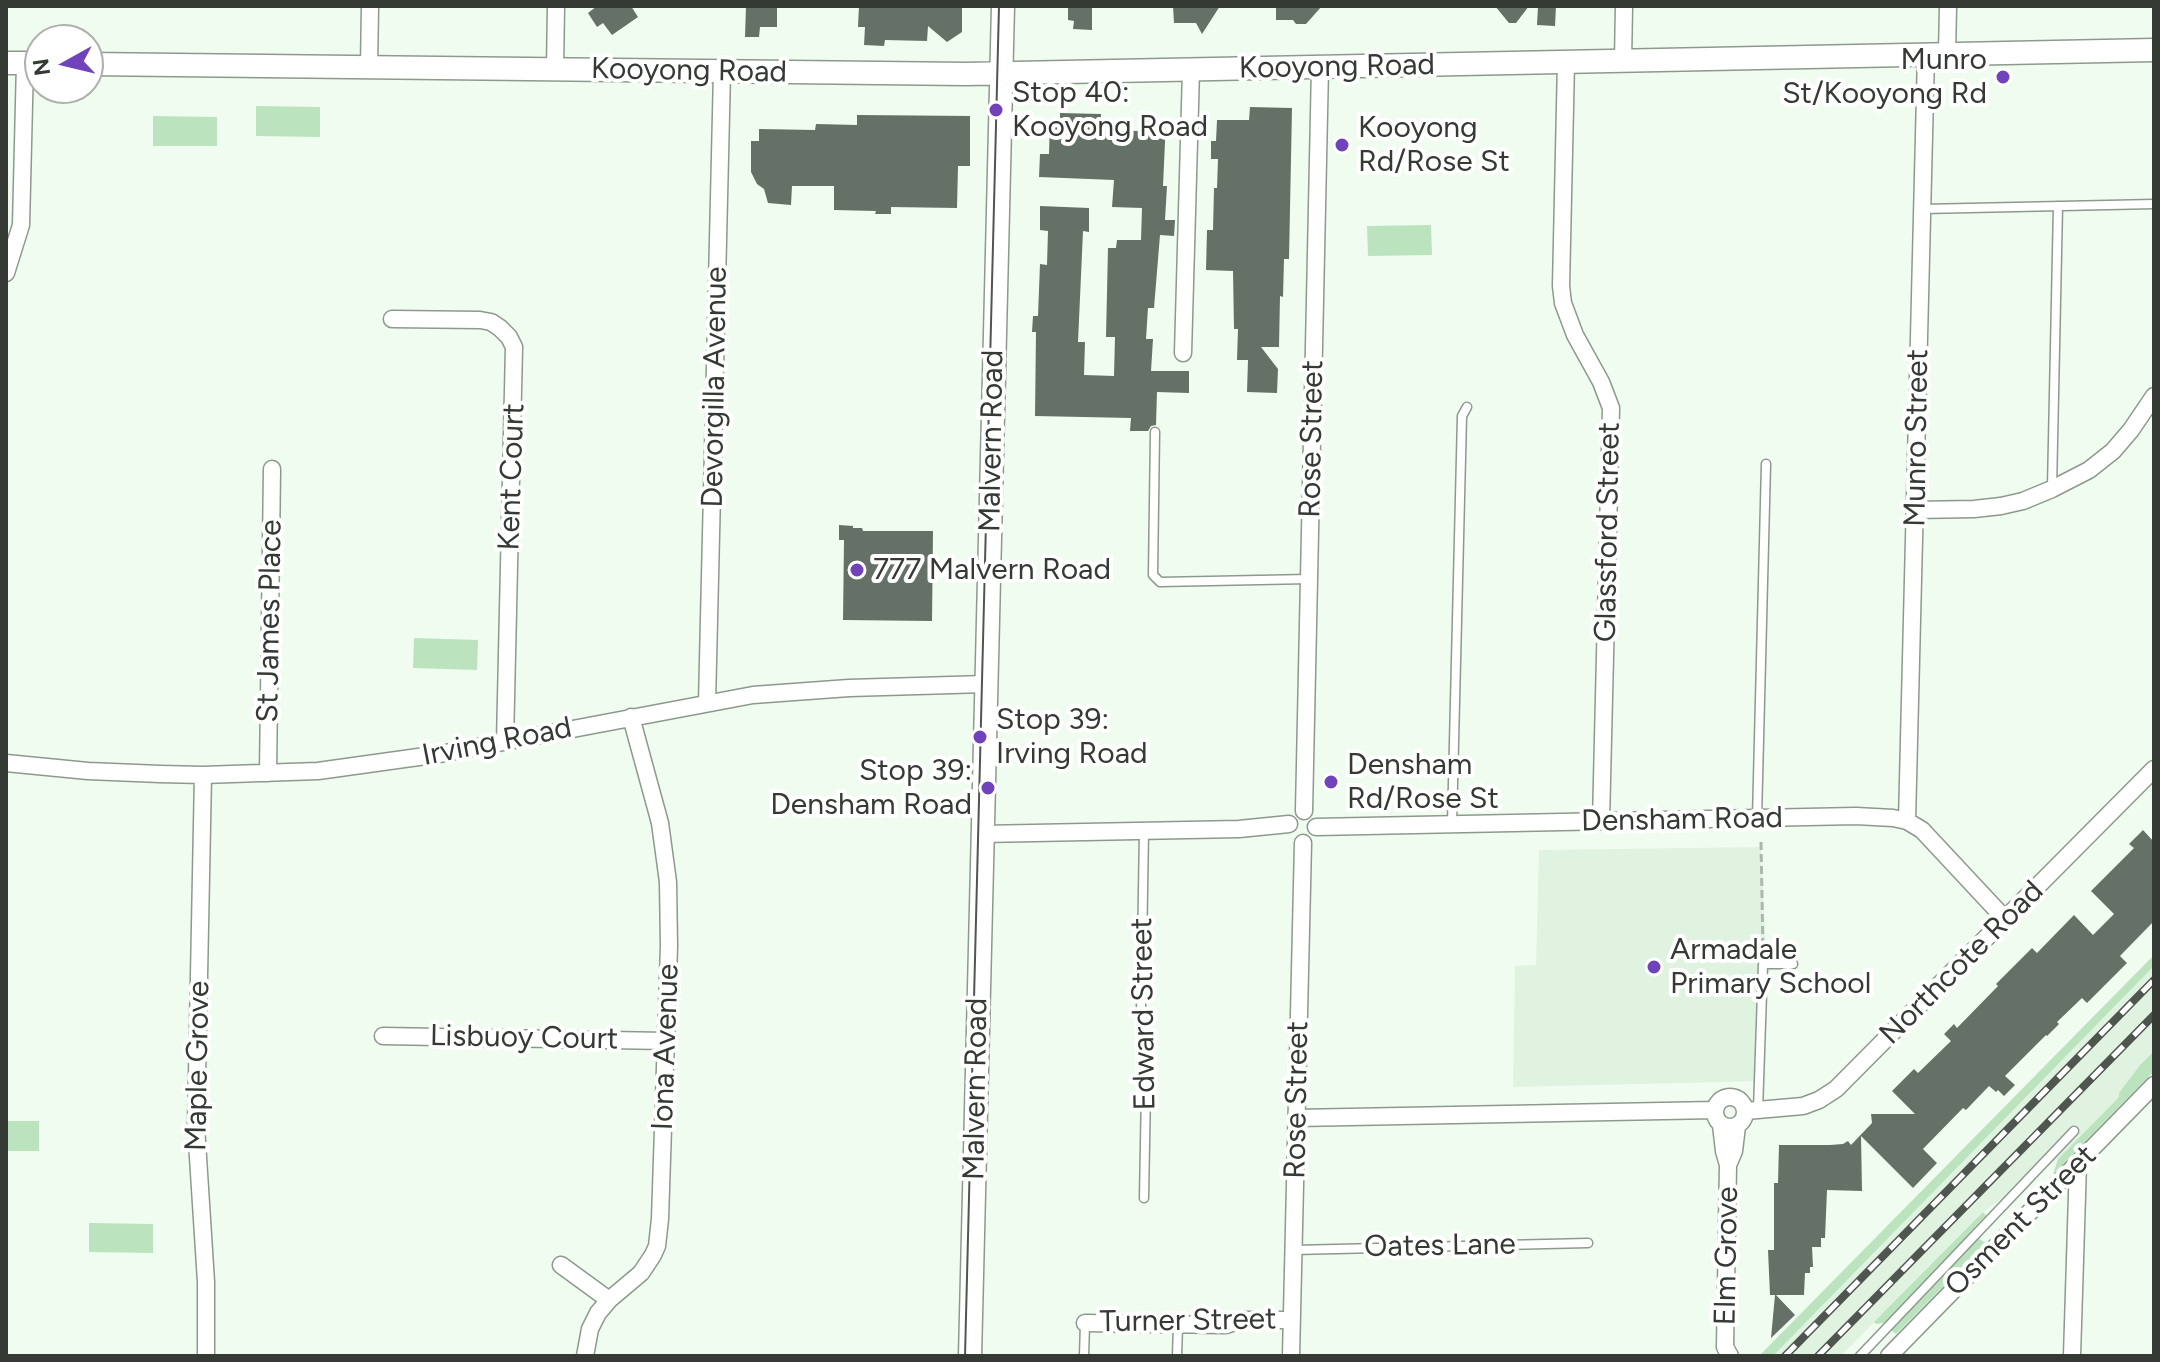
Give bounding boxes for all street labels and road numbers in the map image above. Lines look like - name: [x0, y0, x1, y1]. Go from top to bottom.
- street label: Kooyong Road: [1239, 47, 1435, 87]
- street label: Kooyong Road: [591, 51, 787, 91]
- street label: Devorgilla Avenue: [695, 266, 735, 508]
- street label: Munro Street: [1897, 349, 1937, 527]
- street label: Malvern Road: [972, 350, 1012, 532]
- street label: Rose Street: [1293, 360, 1331, 518]
- street label: Kent Court: [491, 403, 533, 551]
- street label: Glassford Street: [1588, 422, 1628, 642]
- street label: St James Place: [250, 519, 290, 723]
- street label: Irving Road: [419, 710, 575, 774]
- street label: Densham Road: [1581, 800, 1783, 840]
- street label: Northcote Road: [1873, 874, 2051, 1052]
- street label: Edward Street: [1124, 917, 1164, 1111]
- street label: Iona Avenue: [645, 963, 687, 1131]
- street label: Maple Grove: [179, 981, 217, 1151]
- street label: Malvern Road: [956, 998, 996, 1180]
- street label: Lisbuoy Court: [430, 1018, 618, 1058]
- street label: Rose Street: [1278, 1021, 1316, 1179]
- street label: Osment Street: [1938, 1138, 2104, 1304]
- street label: Elm Grove: [1708, 1186, 1746, 1326]
- street label: Oates Lane: [1364, 1227, 1516, 1265]
- street label: Turner Street: [1099, 1301, 1277, 1341]

